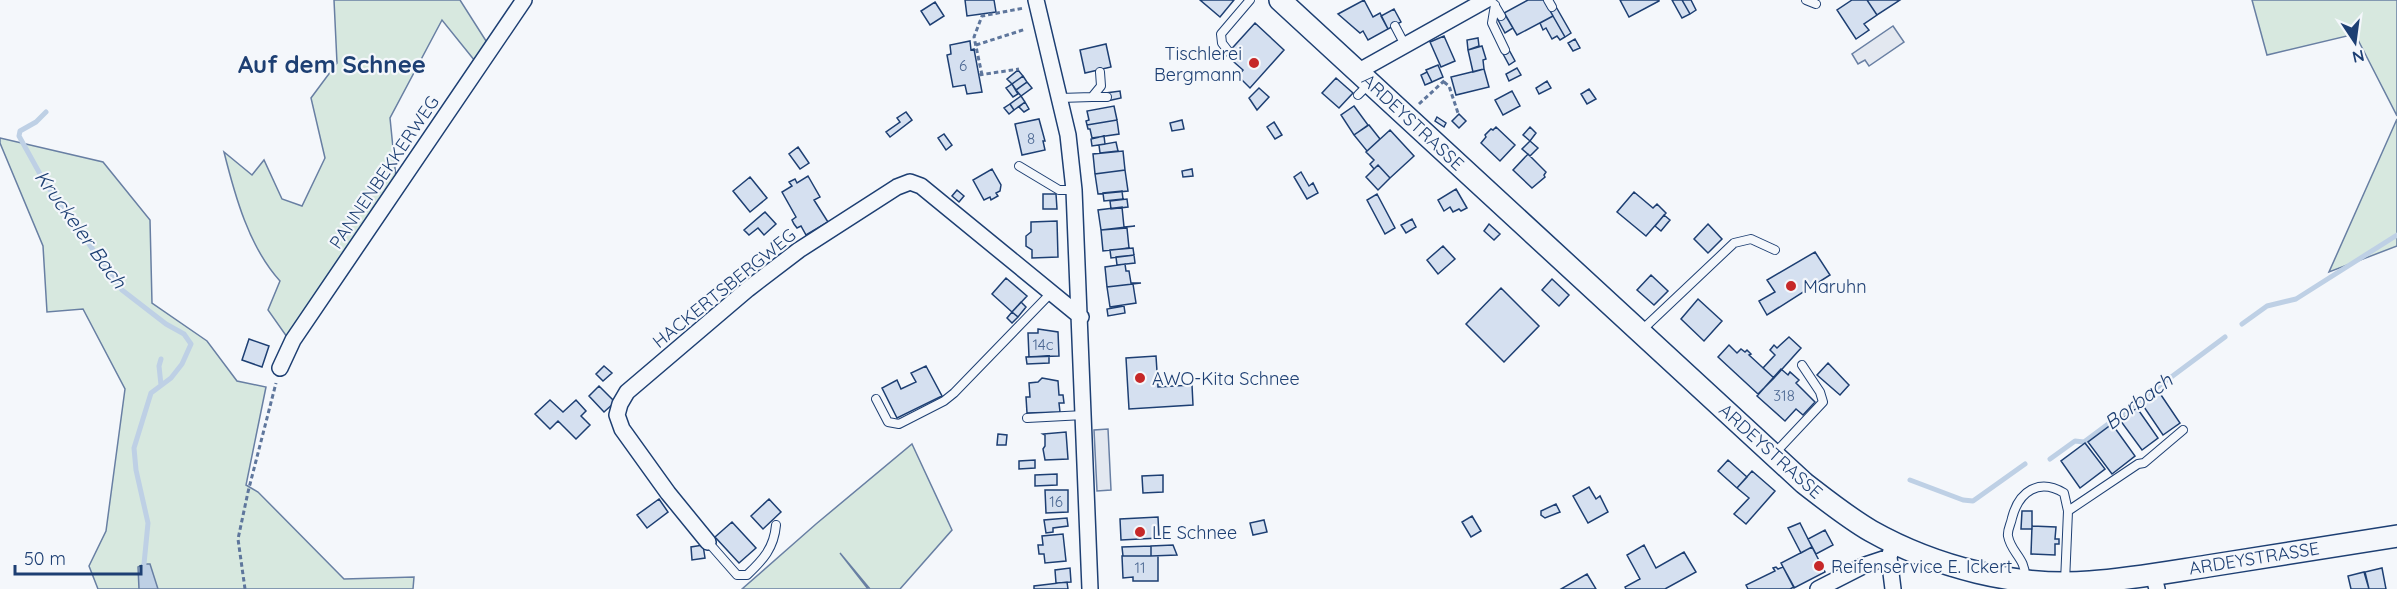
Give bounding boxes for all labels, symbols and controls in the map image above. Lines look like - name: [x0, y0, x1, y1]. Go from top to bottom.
- north arrow: [2325, 12, 2385, 72]
- place label: Tischlerei Bergmann: [1154, 42, 1242, 86]
- text: N: [2350, 46, 2366, 68]
- district label: Auf dem Schnee: [238, 49, 426, 79]
- house number: 6: [959, 56, 967, 75]
- marker: Tischlerei Bergmann: [1247, 56, 1261, 70]
- street label: ARDEYSTRASSE: [1357, 69, 1469, 175]
- street label: PANNENBEKKERWEG: [324, 91, 444, 253]
- house number: 8: [1027, 129, 1035, 148]
- water label: Kruckeler Bach: [30, 165, 133, 294]
- street label: HACKERTSBERGWEG: [648, 223, 800, 353]
- place label: Maruhn: [1803, 275, 1867, 298]
- marker: Maruhn: [1784, 279, 1798, 293]
- house number: 14c: [1032, 335, 1054, 354]
- place label: AWO-Kita Schnee: [1152, 367, 1300, 390]
- water label: Borbach: [2099, 367, 2177, 435]
- marker: AWO-Kita Schnee: [1133, 371, 1147, 385]
- house number: 318: [1773, 386, 1795, 405]
- street label: ARDEYSTRASSE: [1714, 398, 1828, 504]
- house number: 16: [1049, 492, 1063, 511]
- place label: LE Schnee: [1152, 521, 1237, 544]
- marker: LE Schnee: [1133, 525, 1147, 539]
- street label: ARDEYSTRASSE: [2187, 536, 2321, 580]
- scale bar: [15, 538, 141, 576]
- text: 50 m: [24, 547, 66, 570]
- place label: Reifenservice E. Ickert: [1831, 555, 2012, 578]
- house number: 11: [1134, 558, 1146, 577]
- marker: Reifenservice E. Ickert: [1812, 559, 1826, 573]

